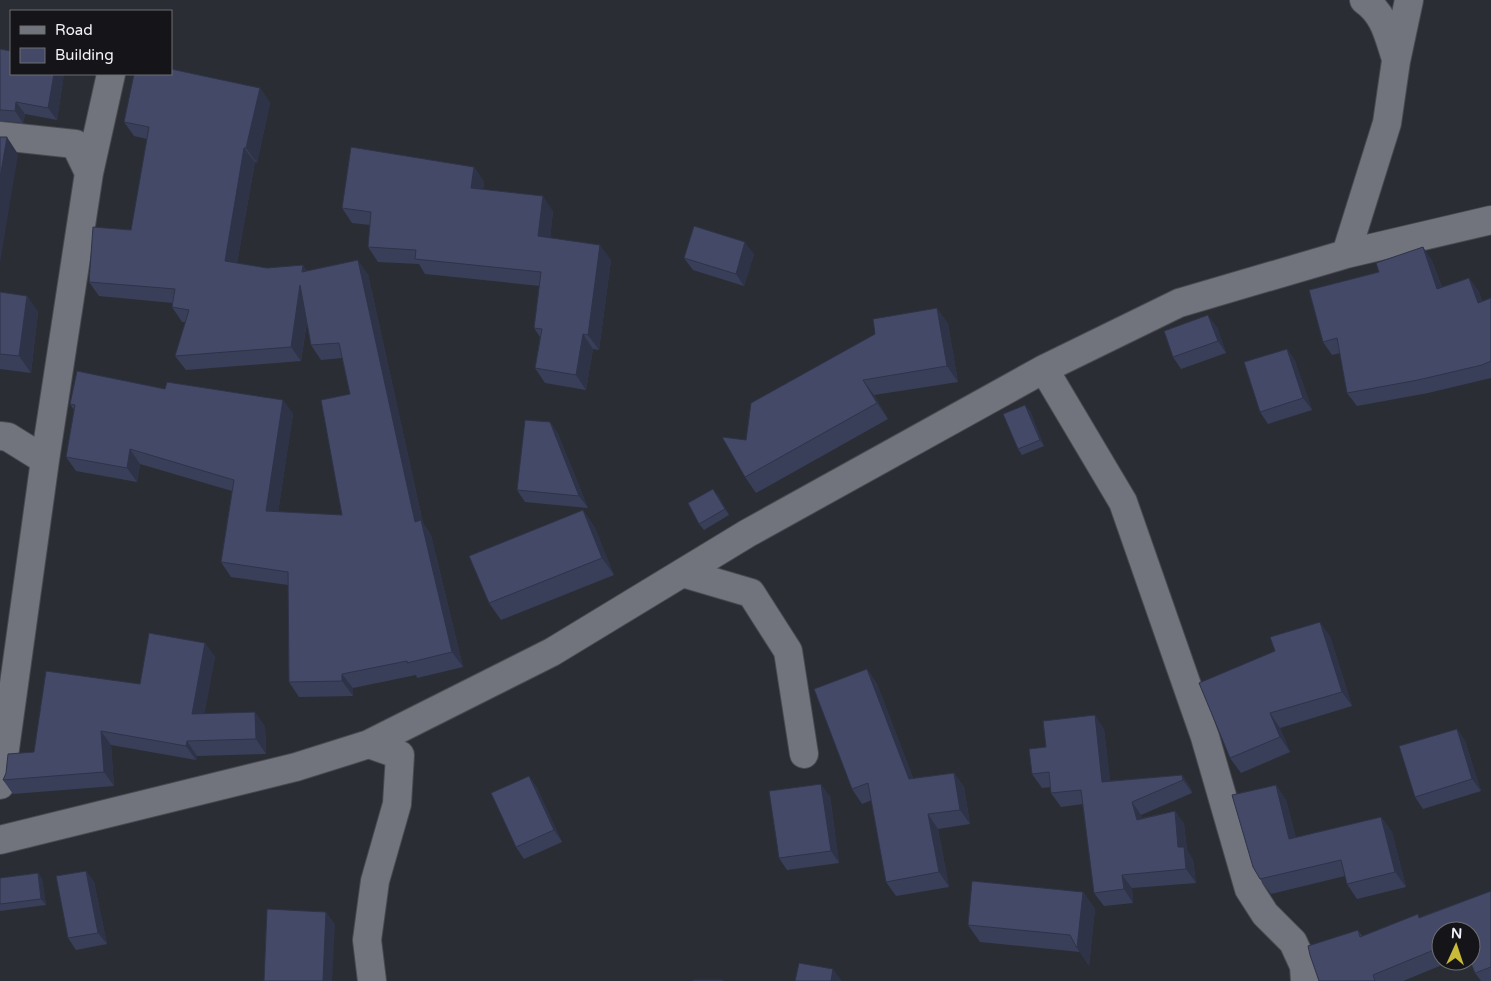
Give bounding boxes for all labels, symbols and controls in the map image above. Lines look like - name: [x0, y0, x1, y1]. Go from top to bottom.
- legend: [10, 10, 172, 75]
- text: Road: [55, 21, 93, 39]
- text: Building: [55, 46, 114, 64]
- north arrow: [1431, 921, 1481, 971]
- text: N: [1451, 925, 1463, 942]

